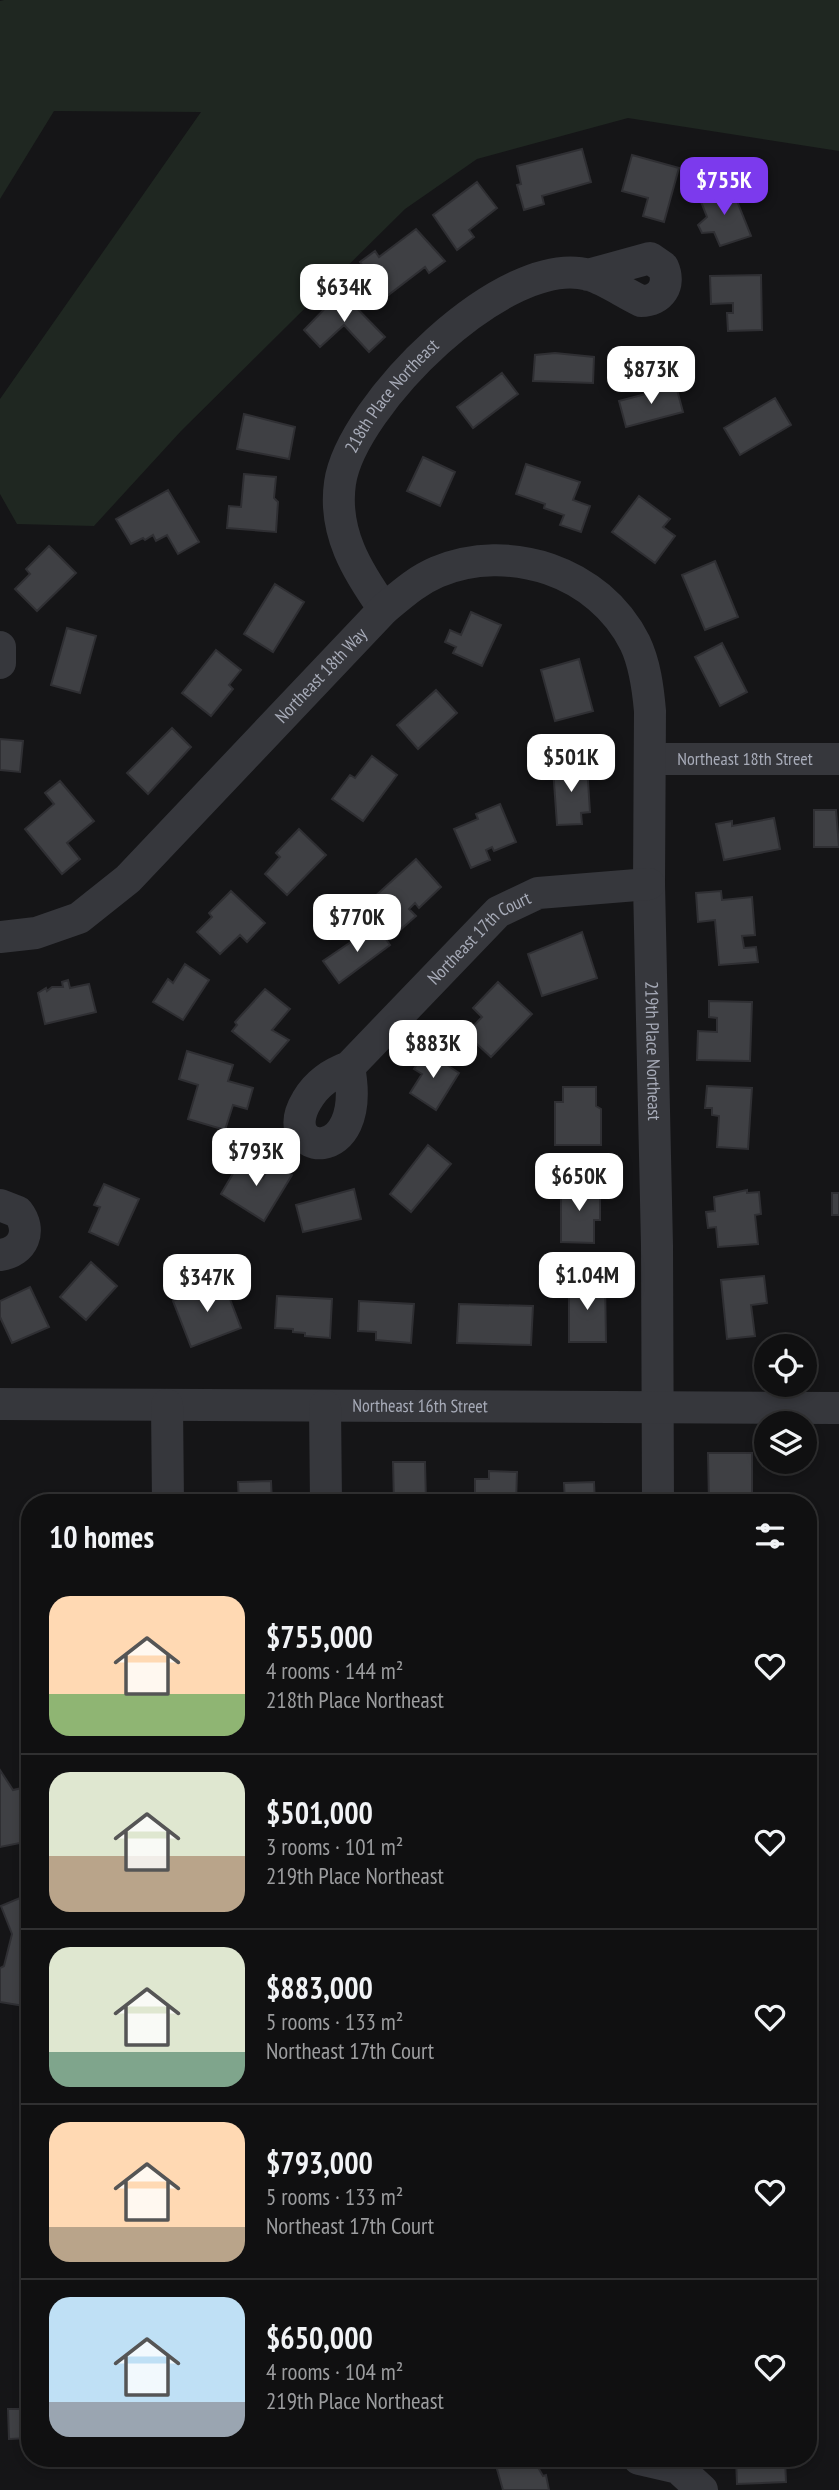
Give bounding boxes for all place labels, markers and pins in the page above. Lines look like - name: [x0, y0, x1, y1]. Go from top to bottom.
- pin: $755K: [675, 158, 773, 217]
- pin: $634K: [295, 264, 393, 324]
- pin: $873K: [602, 346, 700, 406]
- pin: $501K: [522, 734, 620, 794]
- pin: $770K: [308, 894, 406, 954]
- pin: $883K: [384, 1020, 482, 1080]
- pin: $793K: [207, 1128, 305, 1188]
- pin: $650K: [530, 1154, 628, 1213]
- pin: $1.04M: [530, 1252, 644, 1312]
- pin: $347K: [158, 1254, 256, 1314]

